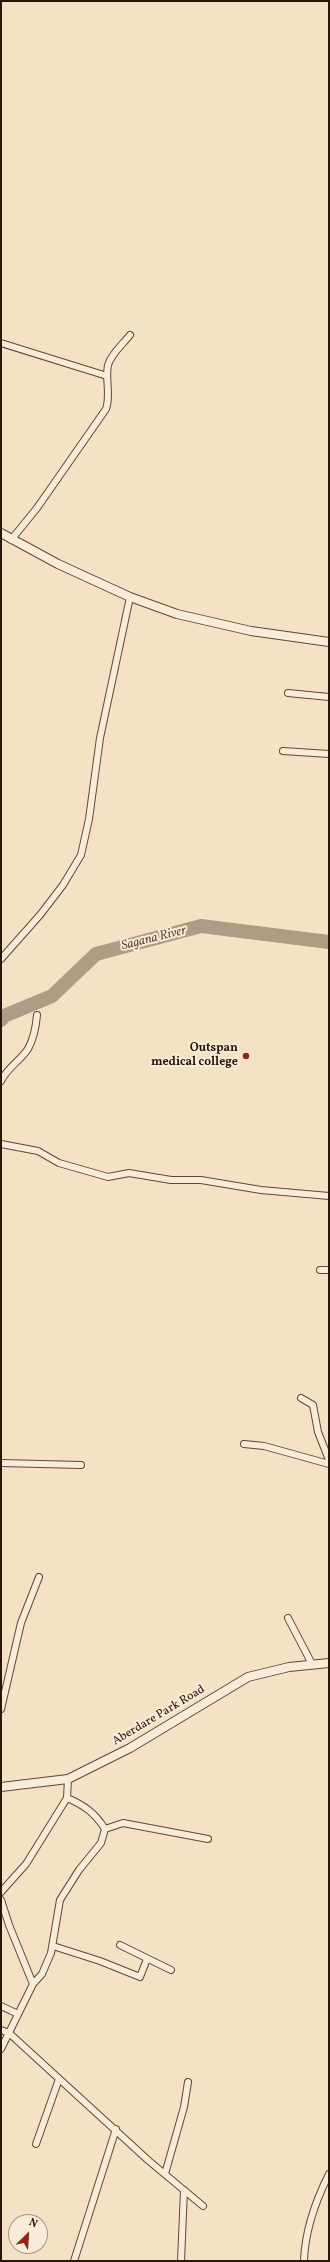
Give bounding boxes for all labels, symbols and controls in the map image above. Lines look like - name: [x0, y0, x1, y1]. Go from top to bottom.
- water label: Sagana River: [120, 923, 188, 955]
- place label: Outspan medical college: [151, 1042, 238, 1070]
- marker: Outspan medical college: [241, 1051, 251, 1061]
- street label: Aberdare Park Road: [110, 1683, 208, 1749]
- north arrow: [8, 2214, 48, 2254]
- text: N: [26, 2215, 40, 2232]

